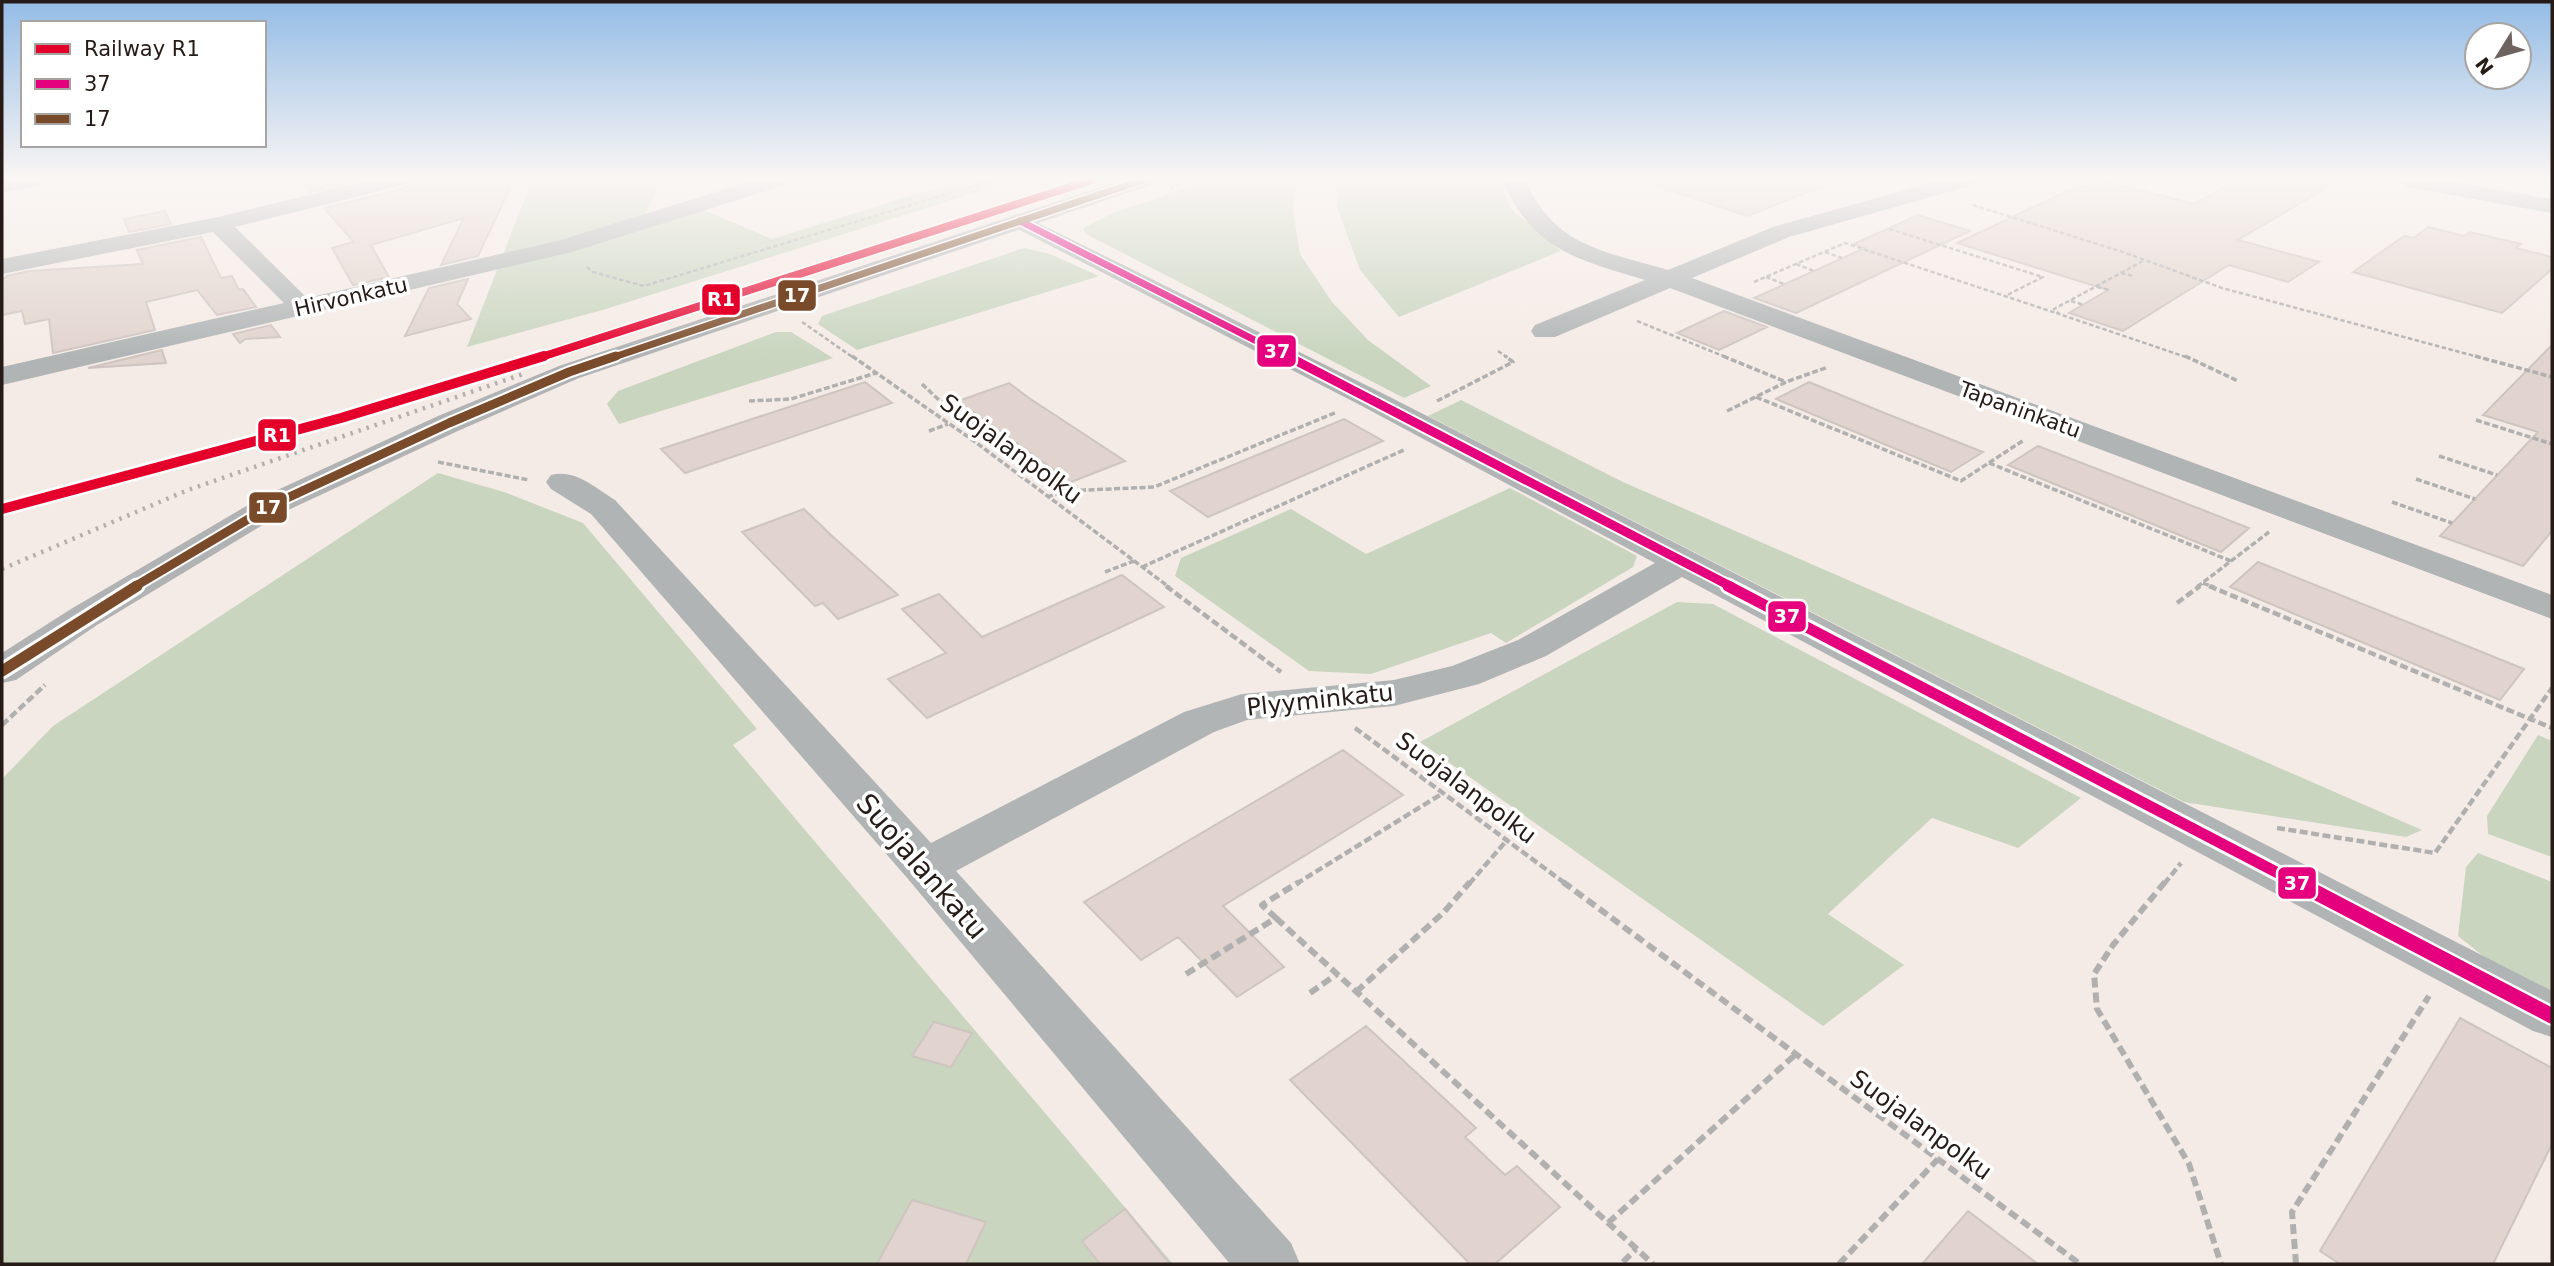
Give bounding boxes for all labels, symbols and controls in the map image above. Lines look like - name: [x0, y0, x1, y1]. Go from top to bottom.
- legend: [21, 21, 266, 147]
- north arrow: [2463, 21, 2533, 91]
- text: Railway R1: [84, 37, 200, 61]
- text: N: [2471, 53, 2498, 79]
- text: 37: [84, 72, 111, 96]
- text: 17: [84, 107, 111, 131]
- street label: Hirvonkatu: [292, 272, 410, 322]
- line badge: 17: [777, 279, 817, 312]
- line badge: R1: [701, 283, 741, 316]
- text: 17: [784, 284, 810, 306]
- text: R1: [707, 288, 735, 310]
- line badge: 37: [1256, 334, 1297, 368]
- text: 37: [1264, 340, 1290, 362]
- street label: Tapaninkatu: [1955, 377, 2084, 443]
- street label: Suojalanpolku: [935, 388, 1087, 510]
- line badge: R1: [257, 418, 297, 452]
- text: R1: [263, 424, 291, 446]
- line badge: 17: [248, 491, 288, 524]
- text: 17: [255, 496, 281, 518]
- line badge: 37: [1767, 600, 1807, 633]
- text: 37: [1774, 605, 1800, 627]
- street label: Plyyminkatu: [1245, 678, 1395, 722]
- street label: Suojalanpolku: [1390, 726, 1542, 850]
- street label: Suojalankatu: [850, 787, 994, 946]
- line badge: 37: [2277, 866, 2317, 900]
- text: 37: [2284, 872, 2310, 894]
- street label: Suojalanpolku: [1845, 1064, 1997, 1186]

